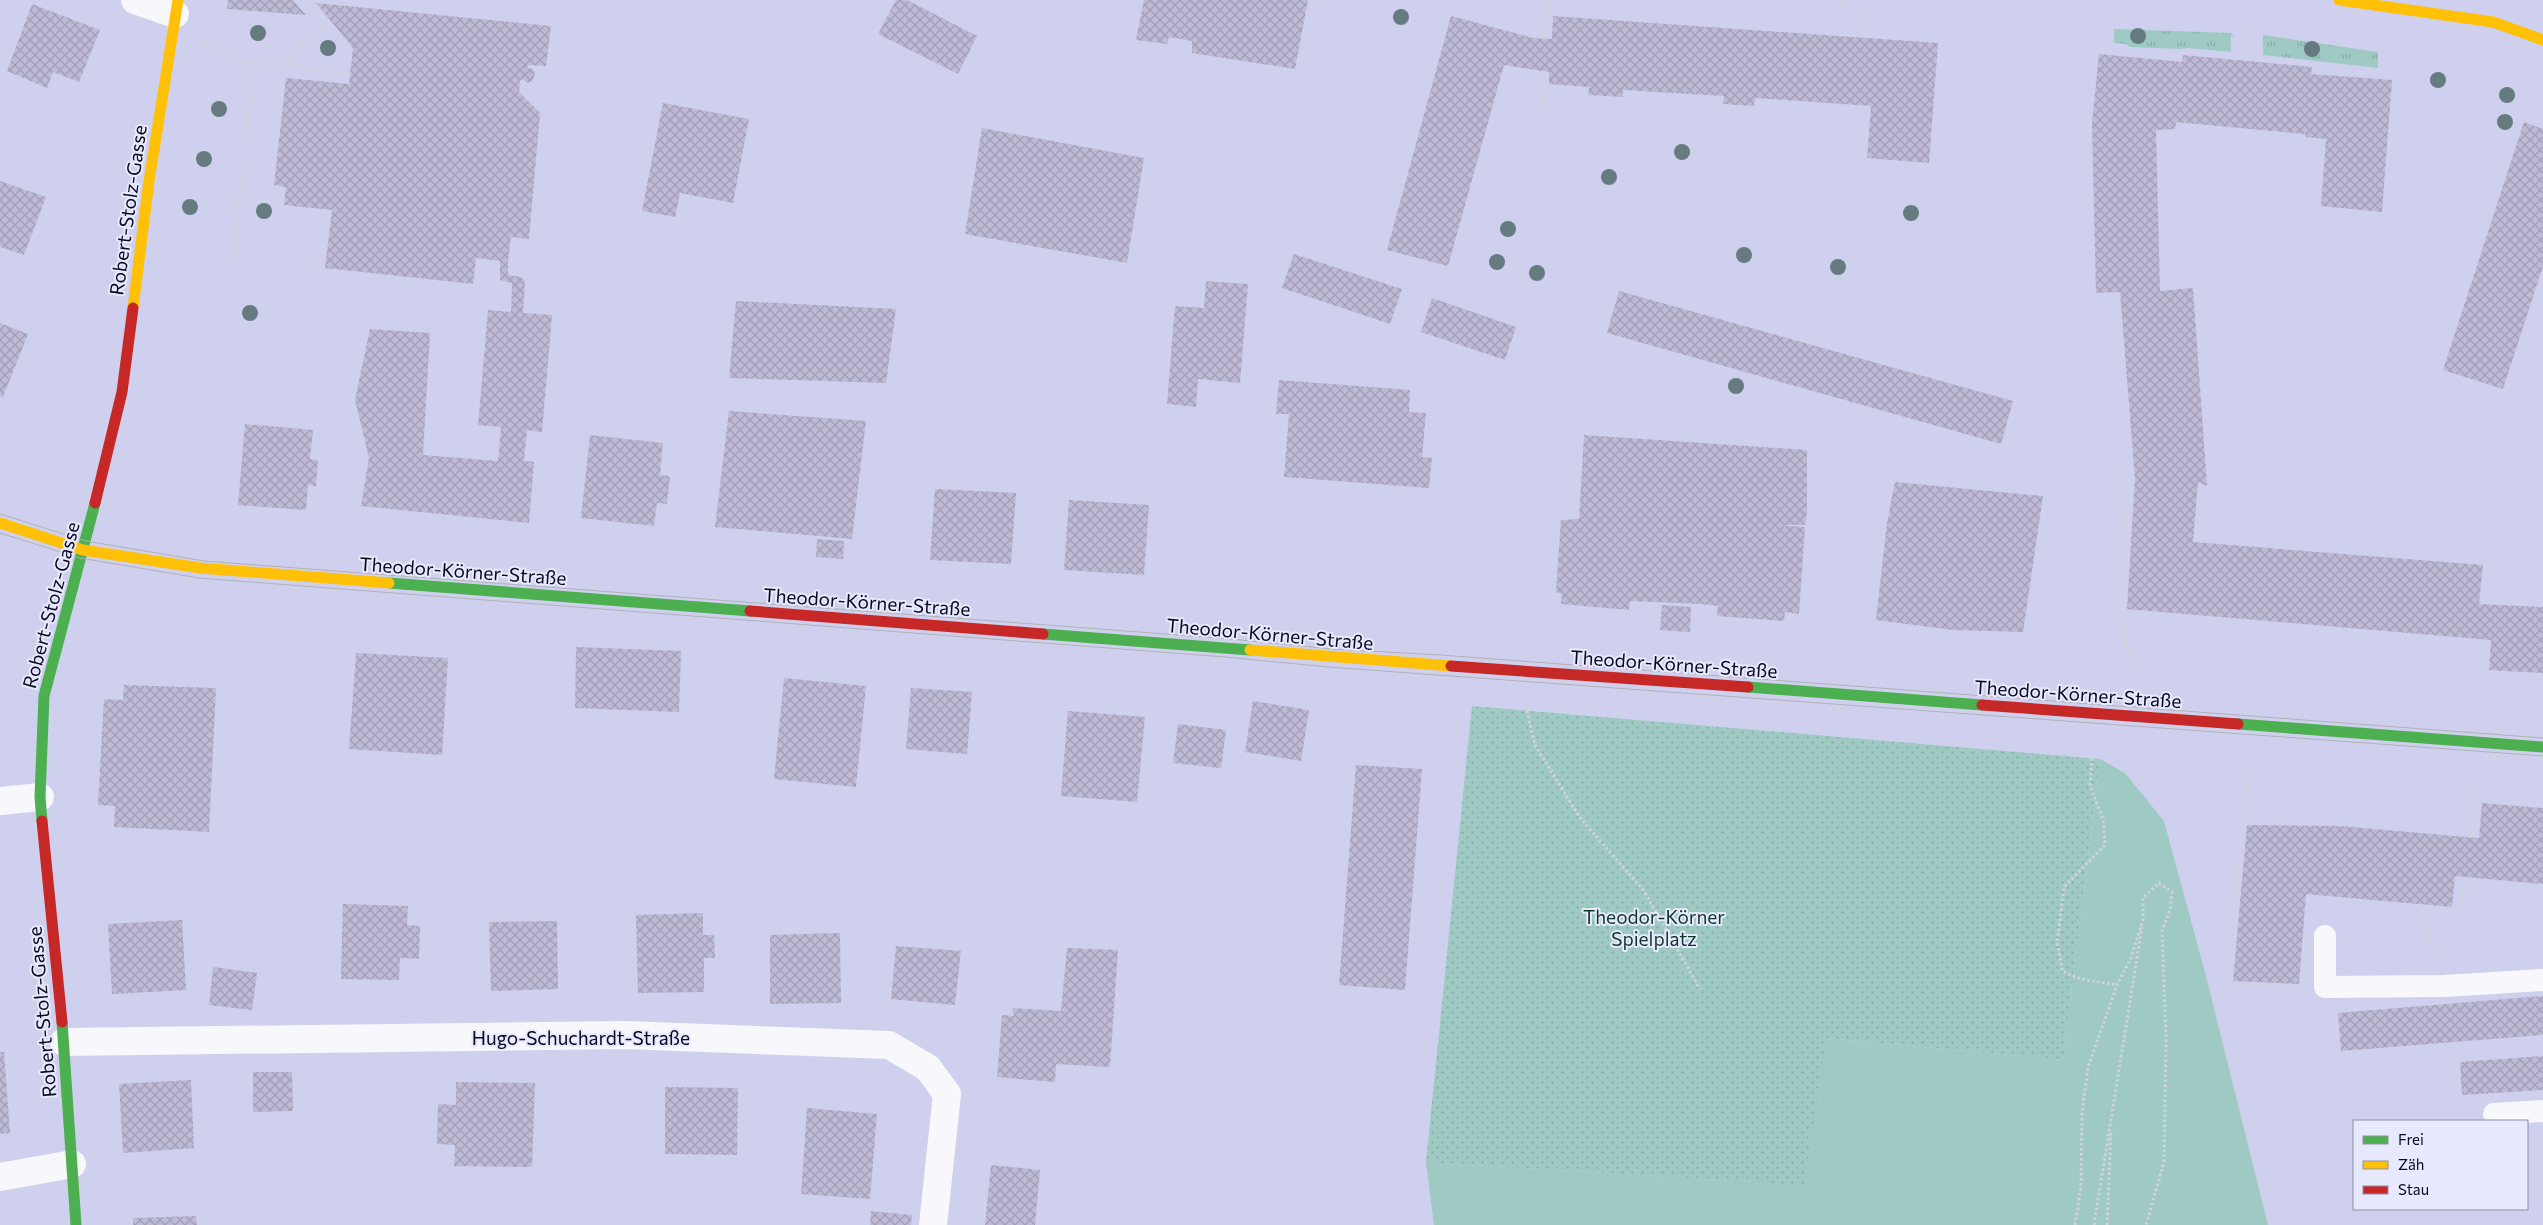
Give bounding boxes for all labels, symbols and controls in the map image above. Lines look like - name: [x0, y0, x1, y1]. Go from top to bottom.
- street label: Robert-Stolz-Gasse: [104, 123, 151, 296]
- street label: Robert-Stolz-Gasse: [17, 519, 84, 691]
- street label: Theodor-Körner-Straße: [359, 552, 567, 589]
- street label: Theodor-Körner-Straße: [763, 583, 971, 620]
- street label: Theodor-Körner-Straße: [1166, 613, 1374, 654]
- street label: Theodor-Körner-Straße: [1570, 645, 1778, 682]
- street label: Theodor-Körner-Straße: [1974, 675, 2182, 712]
- park label: Theodor-Körner Spielplatz: [1583, 905, 1725, 950]
- street label: Robert-Stolz-Gasse: [23, 926, 60, 1098]
- street label: Hugo-Schuchardt-Straße: [472, 1026, 690, 1049]
- legend: [2353, 1120, 2528, 1210]
- text: Frei: [2398, 1130, 2424, 1148]
- text: Zäh: [2398, 1155, 2424, 1173]
- text: Stau: [2398, 1180, 2429, 1198]

